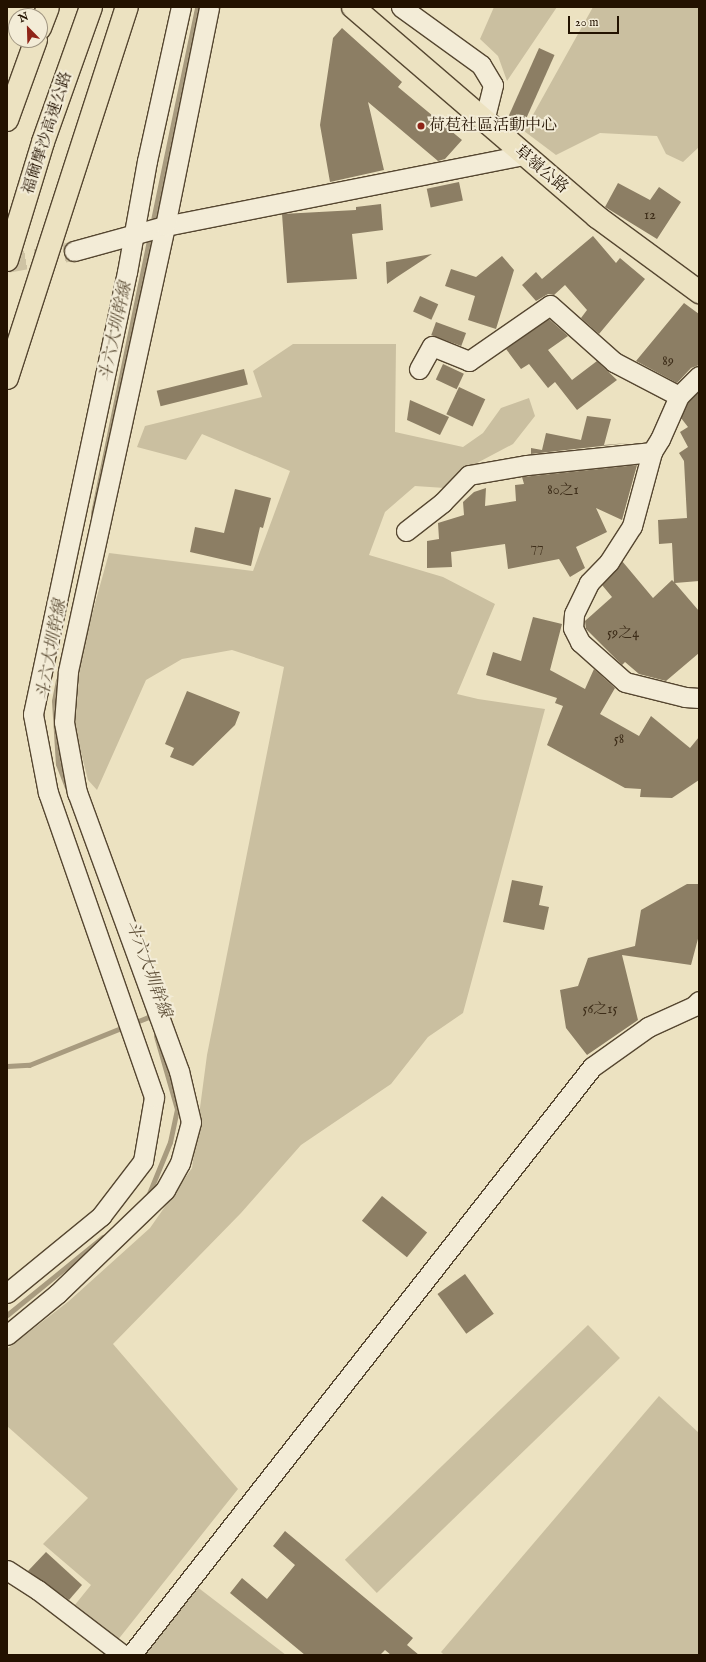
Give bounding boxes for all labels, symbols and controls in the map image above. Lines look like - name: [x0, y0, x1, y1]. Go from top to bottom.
- north arrow: [8, 8, 48, 48]
- scale bar: [570, 8, 621, 34]
- text: N: [17, 10, 31, 26]
- text: 20 m: [575, 15, 598, 30]
- street label: 福爾摩沙高速公路: [19, 69, 77, 197]
- place label: 荷苞社區活動中心: [429, 116, 557, 136]
- marker: 荷苞社區活動中心: [416, 121, 426, 131]
- street label: 草嶺公路: [510, 142, 572, 198]
- house number: 12: [644, 207, 656, 223]
- water label: 斗六大圳幹線: [95, 280, 137, 384]
- house number: 89: [662, 353, 674, 369]
- house number: 80之1: [547, 482, 579, 498]
- house number: 77: [530, 539, 544, 555]
- water label: 斗六大圳幹線: [33, 598, 71, 702]
- house number: 59之4: [607, 625, 639, 641]
- house number: 58: [614, 731, 624, 747]
- water label: 斗六大圳幹線: [121, 918, 175, 1020]
- house number: 56之15: [582, 1001, 618, 1017]

